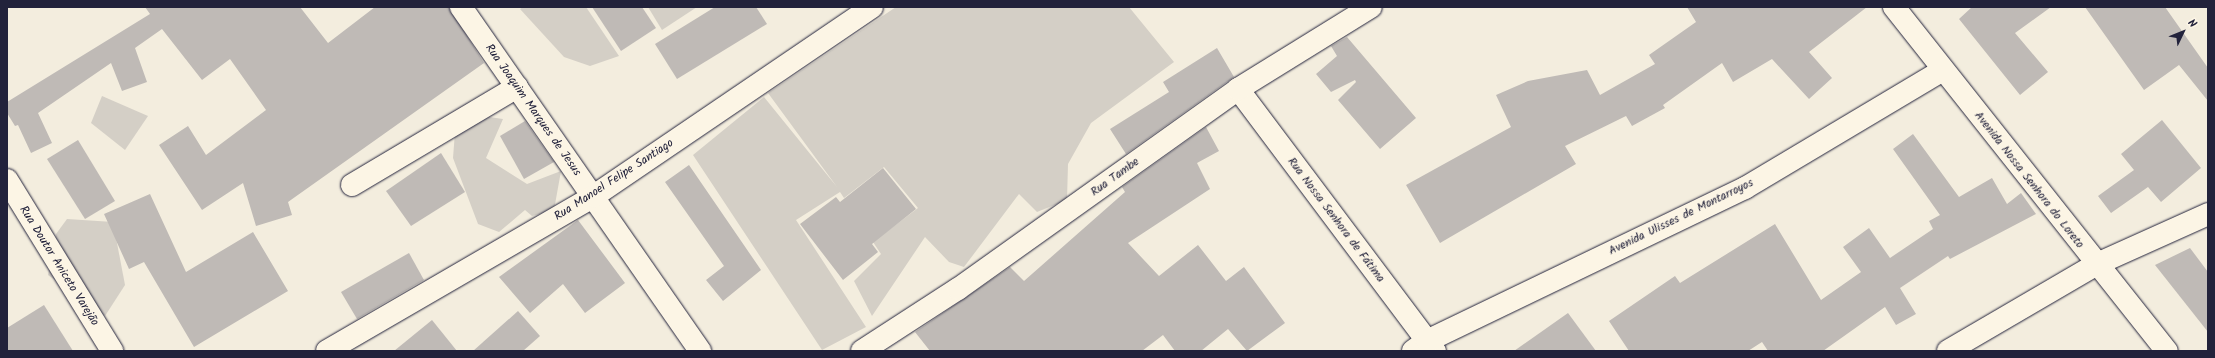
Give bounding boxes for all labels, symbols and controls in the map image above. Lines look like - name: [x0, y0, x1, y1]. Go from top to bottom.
- north arrow: [2163, 12, 2203, 52]
- text: N: [2183, 15, 2201, 32]
- street label: Rua Joaquim Marques de Jesus: [482, 41, 584, 179]
- street label: Avenida Nossa Senhora do Loreto: [1971, 109, 2087, 251]
- street label: Rua Manoel Felipe Santiago: [552, 136, 676, 224]
- street label: Rua Tambe: [1088, 155, 1142, 199]
- street label: Rua Nossa Senhora de Fátima: [1284, 155, 1388, 285]
- street label: Avenida Ulisses de Montarroyos: [1606, 176, 1756, 258]
- street label: Rua Doutor Aniceto Varejão: [16, 203, 102, 329]

